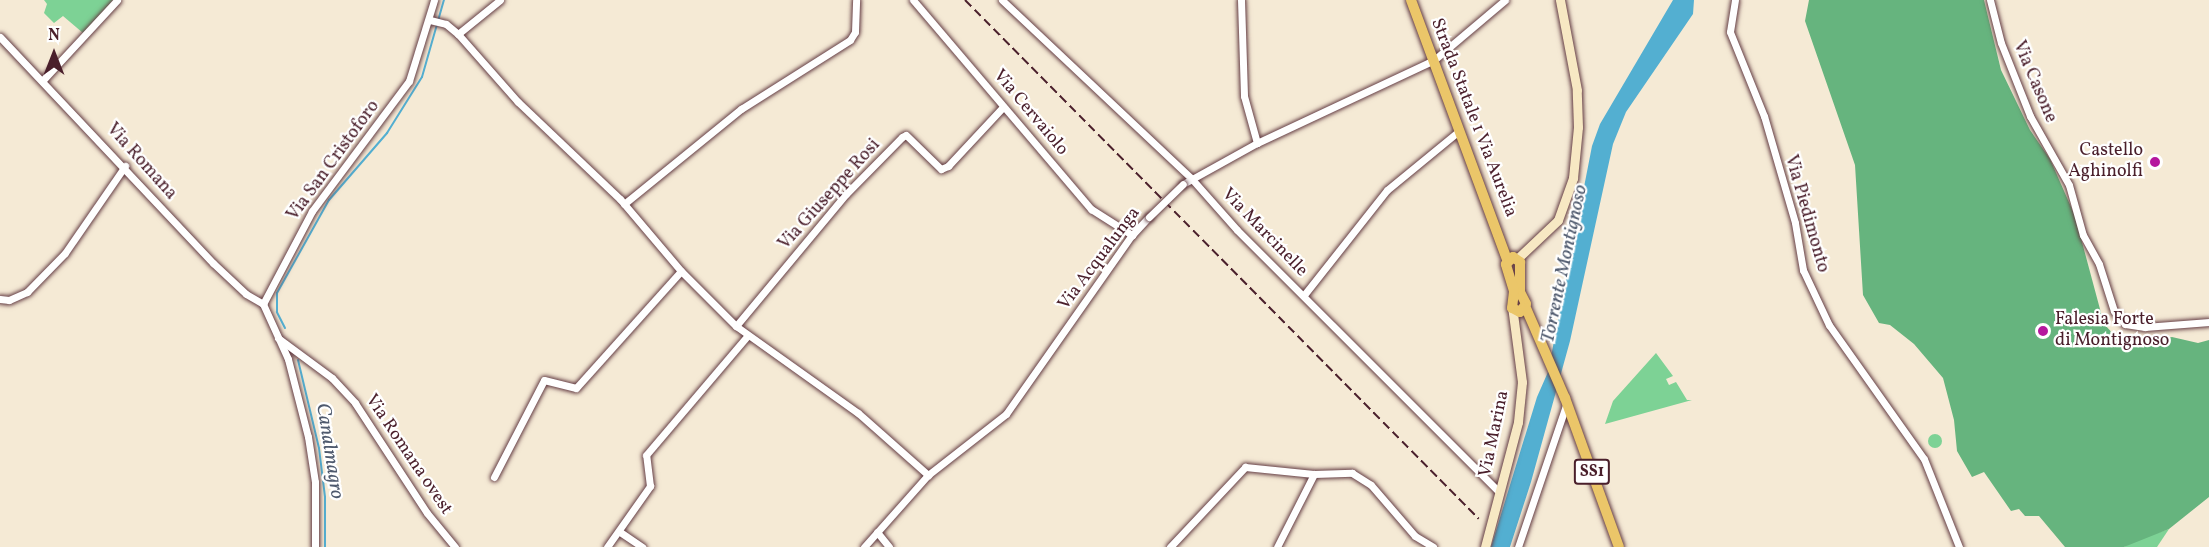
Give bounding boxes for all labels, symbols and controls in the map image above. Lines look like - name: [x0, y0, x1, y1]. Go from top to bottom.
- street label: Strada Statale 1 Via Aurelia: [1425, 15, 1521, 221]
- north arrow: [24, 24, 84, 84]
- text: N: [48, 25, 60, 47]
- street label: Via Casone: [2007, 38, 2061, 126]
- street label: Via Cervaiolo: [988, 66, 1072, 160]
- street label: Via San Cristoforo: [283, 97, 385, 225]
- street label: Via Romana: [101, 119, 181, 205]
- street label: Via Giuseppe Rosi: [775, 135, 885, 255]
- place label: Castello Aghinolfi: [2068, 141, 2143, 184]
- street label: Via Piedimonto: [1779, 153, 1833, 275]
- marker: Castello Aghinolfi: [2148, 155, 2162, 169]
- water label: Torrente Montignoso: [1537, 183, 1593, 345]
- street label: Via Marcinelle: [1216, 184, 1312, 282]
- street label: Via Acqualunga: [1054, 203, 1146, 315]
- place label: Falesia Forte di Montignoso: [2055, 310, 2169, 352]
- marker: Falesia Forte di Montignoso: [2036, 324, 2050, 338]
- street label: Via Marina: [1475, 389, 1515, 479]
- street label: Via Romana ovest: [360, 391, 456, 519]
- water label: Canalmagro: [310, 401, 348, 501]
- road number: SS1: [1572, 459, 1612, 485]

